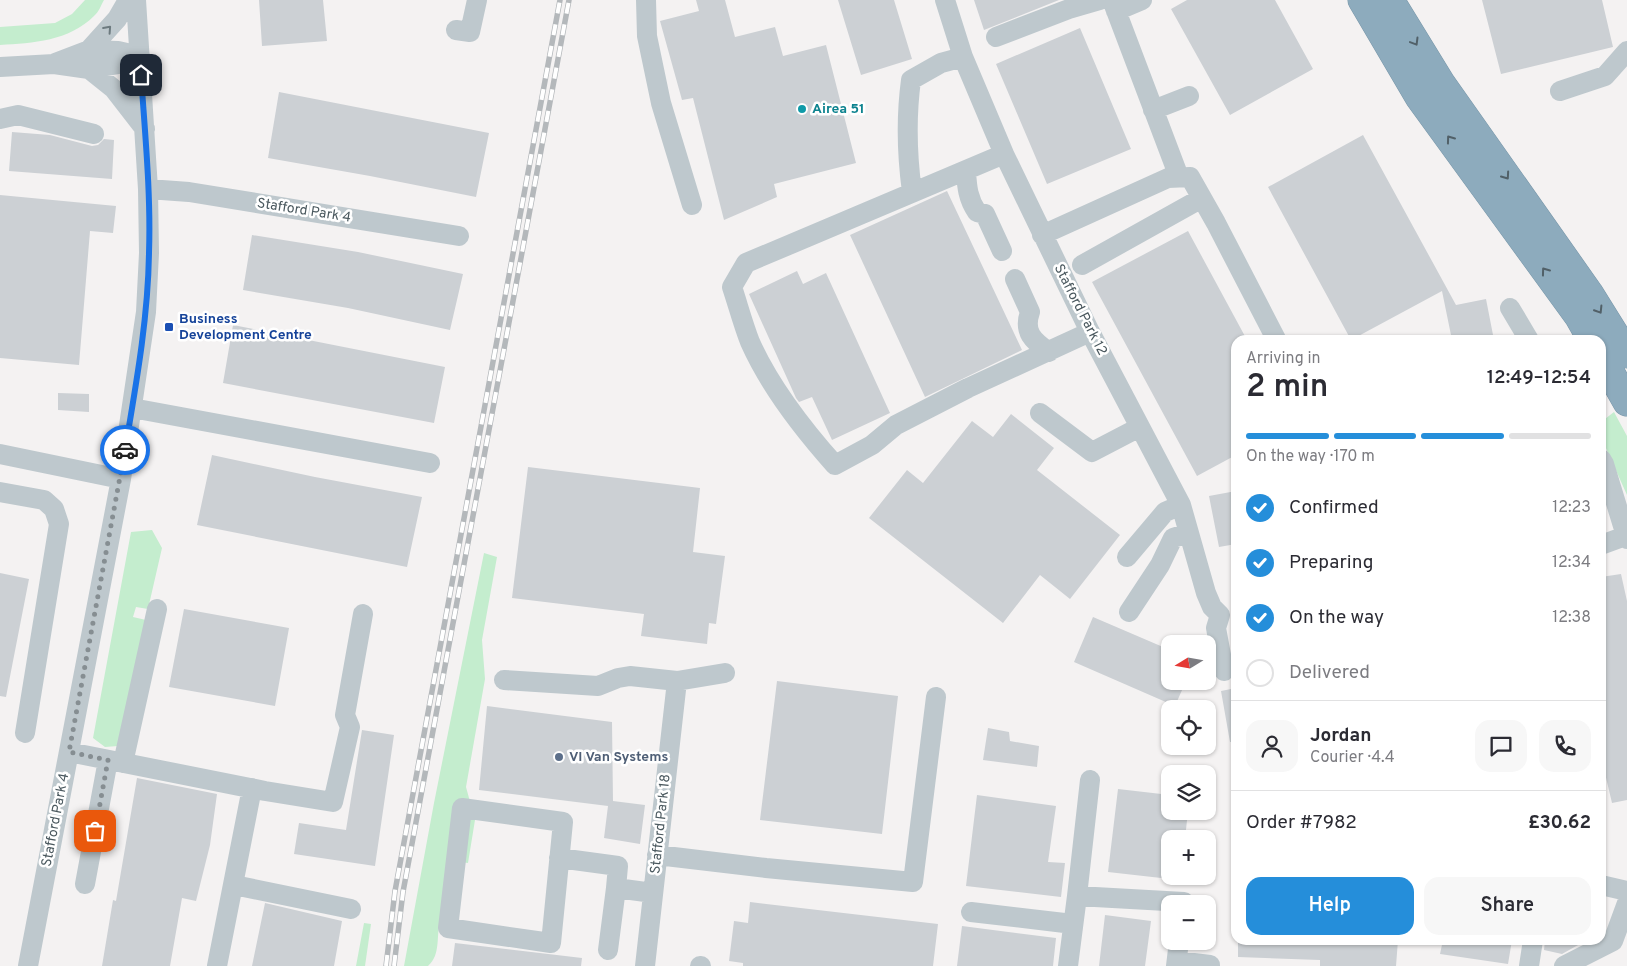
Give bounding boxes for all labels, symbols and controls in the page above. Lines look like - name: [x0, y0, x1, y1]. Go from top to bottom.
- one-way arrow: [102, 26, 111, 35]
- one-way arrow: [1409, 36, 1419, 45]
- pin: [120, 54, 162, 96]
- icon: home: [127, 61, 155, 89]
- place label: Airea 51: [812, 101, 865, 118]
- marker: Airea 51: [796, 103, 808, 115]
- one-way arrow: [1447, 136, 1455, 145]
- one-way arrow: [1500, 170, 1509, 180]
- street label: Stafford Park 4: [256, 195, 352, 227]
- street label: Stafford Park 12: [1050, 262, 1110, 358]
- one-way arrow: [1542, 267, 1551, 277]
- one-way arrow: [1593, 304, 1602, 313]
- place label: Business Development Centre: [179, 311, 312, 344]
- marker: Business Development Centre: [163, 321, 175, 333]
- text: Arriving in: [1246, 349, 1321, 369]
- text: 12:49–12:54: [1487, 366, 1591, 390]
- text: 2 min: [1246, 368, 1328, 408]
- courier: [100, 425, 150, 475]
- icon: car: [111, 436, 139, 464]
- text: On the way · 170 m: [1246, 447, 1375, 467]
- icon: check: [1246, 494, 1274, 522]
- text: Confirmed: [1289, 496, 1379, 520]
- text: 12:23: [1552, 498, 1591, 518]
- icon: check: [1246, 549, 1274, 577]
- text: Preparing: [1289, 551, 1373, 575]
- text: 12:34: [1552, 553, 1591, 573]
- icon: check: [1246, 604, 1274, 632]
- text: On the way: [1289, 606, 1384, 630]
- text: 12:38: [1552, 608, 1591, 628]
- north arrow: [1161, 635, 1216, 690]
- map controls: [1161, 635, 1216, 950]
- text: Delivered: [1289, 661, 1370, 685]
- button: locate: [1161, 700, 1216, 755]
- button: person: [1246, 720, 1298, 772]
- button: chat: [1475, 720, 1527, 772]
- button: phone: [1539, 720, 1591, 772]
- text: Jordan: [1310, 724, 1372, 748]
- text: Courier · 4.4: [1310, 748, 1395, 768]
- place label: VI Van Systems: [569, 749, 668, 766]
- marker: VI Van Systems: [553, 751, 565, 763]
- button: layers: [1161, 765, 1216, 820]
- street label: Stafford Park 4: [39, 772, 73, 868]
- street label: Stafford Park 18: [647, 773, 675, 875]
- pin: [74, 810, 116, 852]
- text: Order #7982: [1246, 811, 1357, 835]
- text: £30.62: [1528, 811, 1591, 835]
- icon: bag: [81, 817, 109, 845]
- button: +: [1161, 830, 1216, 885]
- button: Help: [1246, 877, 1414, 935]
- button: Share: [1424, 877, 1591, 935]
- button: −: [1161, 895, 1216, 950]

